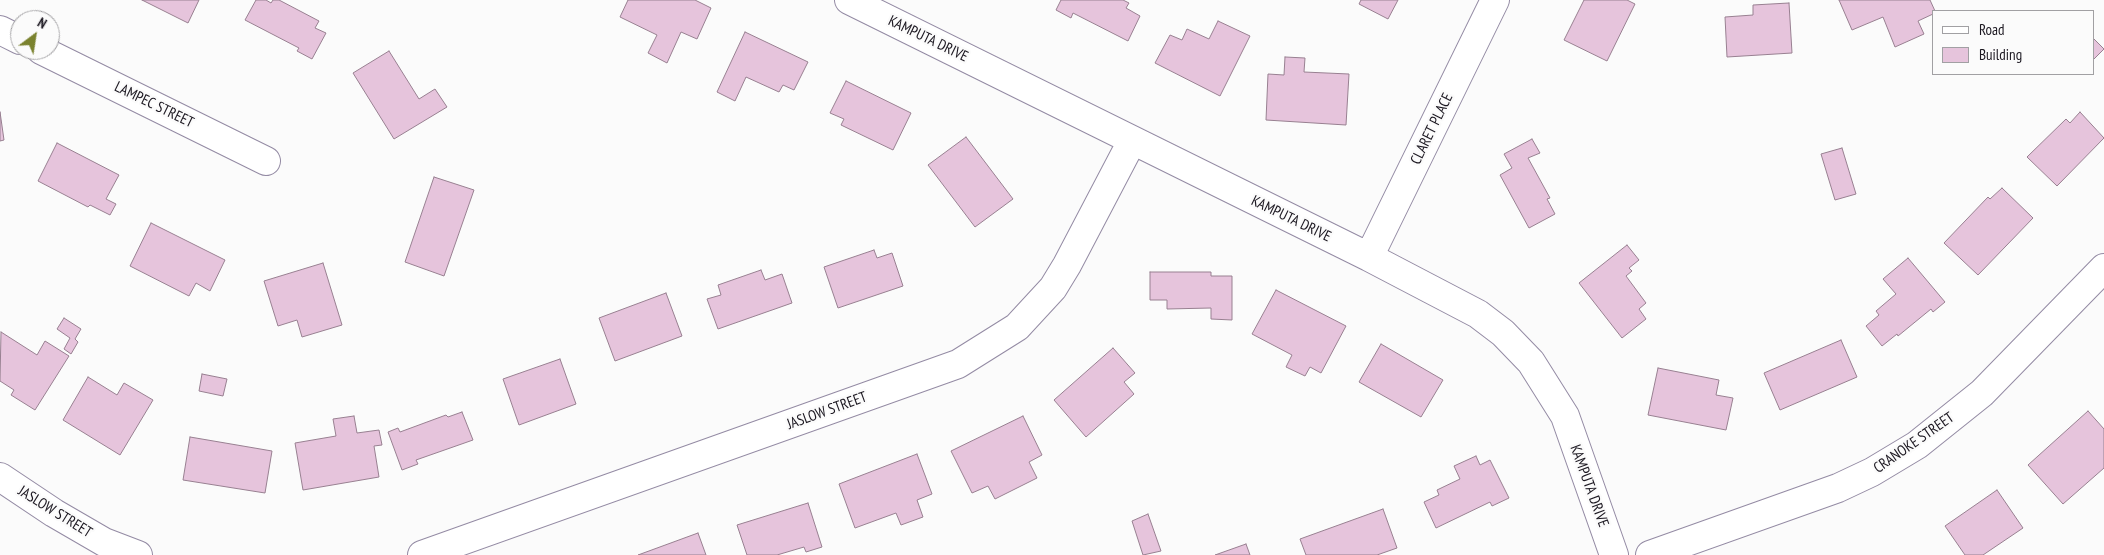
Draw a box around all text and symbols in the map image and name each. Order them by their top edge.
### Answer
north arrow [10,10,60,60]
legend [1932,10,2094,75]
street label: KAMPUTA DRIVE [885,12,971,66]
text: N [34,13,50,33]
text: Road [1979,20,2005,39]
text: Building [1979,45,2022,64]
street label: LAMPEC STREET [111,78,197,132]
street label: CLARET PLACE [1407,90,1457,168]
street label: KAMPUTA DRIVE [1248,192,1334,246]
street label: JASLOW STREET [785,388,869,434]
street label: CRANOKE STREET [1870,409,1958,477]
street label: KAMPUTA DRIVE [1566,442,1612,530]
street label: JASLOW STREET [15,482,95,542]

